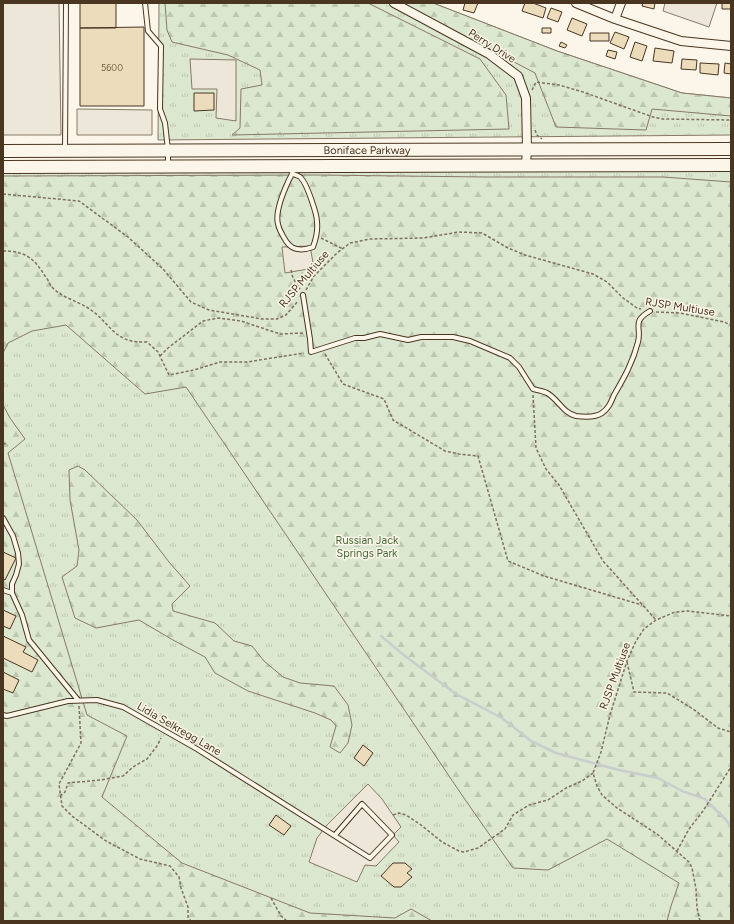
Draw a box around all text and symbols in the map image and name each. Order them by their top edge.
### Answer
street label: Perry Drive [466,26,518,66]
house number: 5600 [101,62,123,73]
street label: Boniface Parkway [324,143,411,157]
street label: RJSP Multiuse [276,248,332,310]
street label: RJSP Multiuse [644,295,716,319]
park label: Russian Jack Springs Park [336,534,399,560]
street label: RJSP Multiuse [597,641,633,711]
street label: Lidia Selkregg Lane [135,700,223,758]

